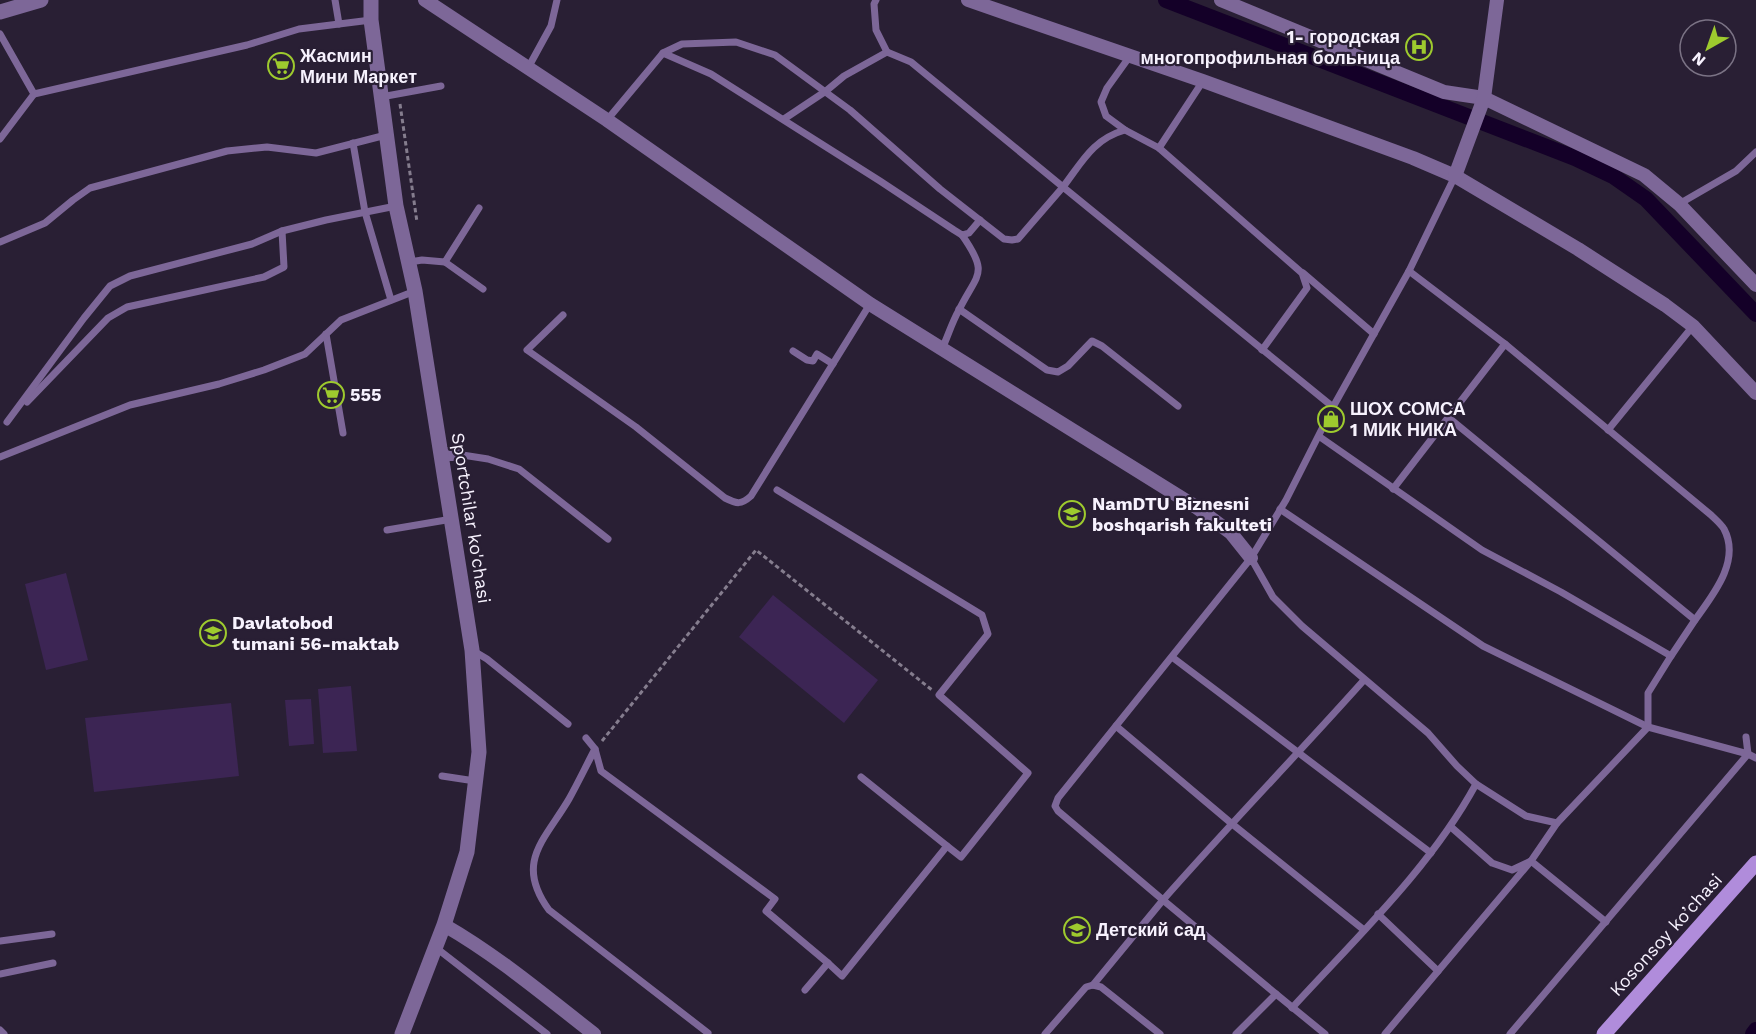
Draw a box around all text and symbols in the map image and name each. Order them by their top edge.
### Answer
north arrow [1678,18,1738,78]
place label: 1- городская многопрофильная больница [1140,26,1401,68]
hospital icon: 1- городская многопрофильная больница [1404,32,1434,62]
place label: Жасмин Мини Маркет [299,45,417,87]
text: N [1688,48,1709,70]
supermarket icon: Жасмин Мини Маркет [266,51,296,81]
supermarket icon: 555 [316,380,346,410]
place label: 555 [350,384,381,405]
place label: ШОХ СОМСА 1 МИК НИКА [1350,398,1466,440]
shop icon: ШОХ СОМСА 1 МИК НИКА [1316,404,1346,434]
street label: Sportchilar ko'chasi [448,431,495,605]
place label: NamDTU Biznesni boshqarish fakulteti [1092,493,1272,535]
school or university icon: NamDTU Biznesni boshqarish fakulteti [1057,499,1087,529]
place label: Davlatobod tumani 56-maktab [232,612,399,654]
school or university icon: Davlatobod tumani 56-maktab [198,618,228,648]
street label: Kosonsoy ko’chasi [1605,869,1726,1000]
school or university icon: Детский сад [1062,915,1092,945]
place label: Детский сад [1096,919,1206,940]

